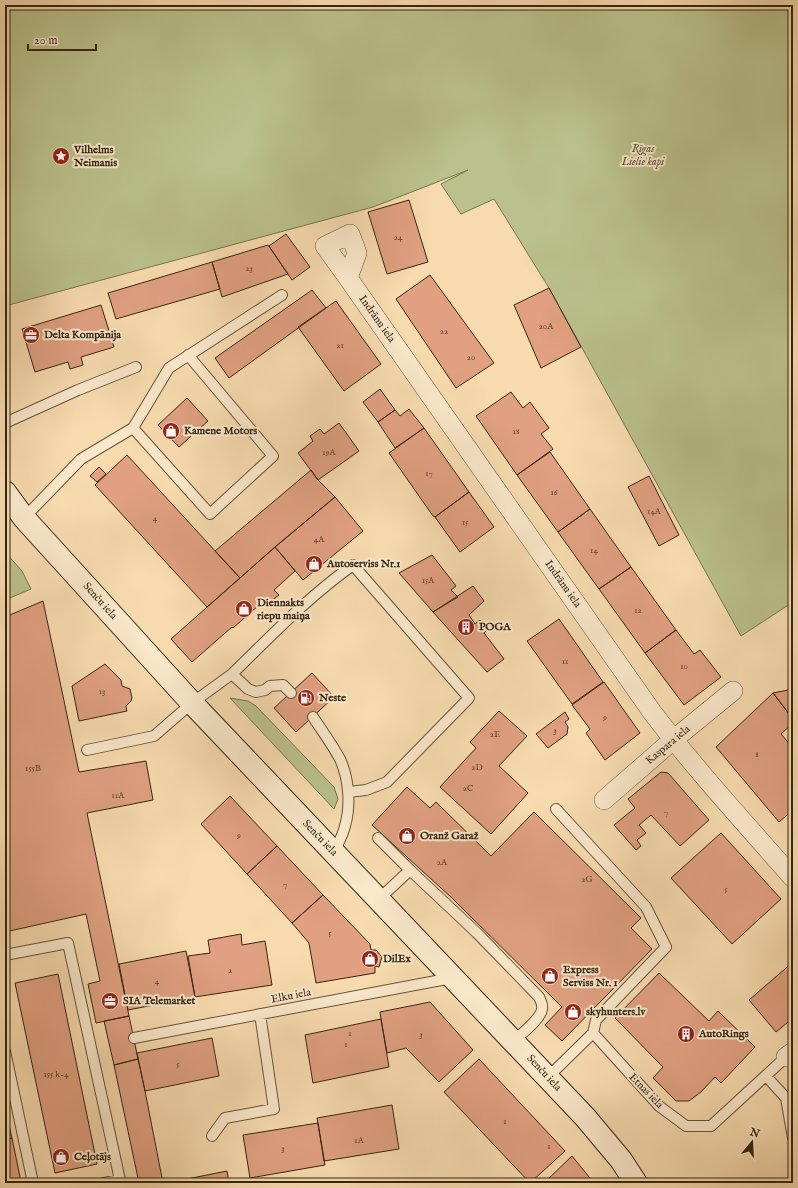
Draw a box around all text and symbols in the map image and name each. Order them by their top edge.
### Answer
scale bar [28,26,96,52]
text: 20 m [34,33,57,48]
park label: Rīgas Lielie kapi [621,142,665,169]
place label: Vilhelms Neimanis [73,143,117,170]
place icon: Vilhelms Neimanis [51,146,71,166]
house number: 24 [394,232,403,243]
house number: 23 [245,263,253,274]
street label: Indrānu iela [356,293,399,346]
house number: 20A [539,321,554,332]
office icon: Delta Kompānija [21,325,41,345]
house number: 22 [440,326,448,337]
place label: Delta Kompānija [44,328,121,342]
house number: 21 [336,340,344,351]
house number: 20 [467,352,475,363]
shop icon: Kamene Motors [161,421,181,441]
place label: Kamene Motors [184,424,257,438]
house number: 18 [513,426,520,437]
house number: 19A [322,447,337,458]
house number: 17 [425,468,433,479]
house number: 16 [550,487,558,498]
house number: 14A [647,506,662,517]
house number: 4 [153,513,158,524]
house number: 15 [462,517,469,528]
house number: 4A [314,534,325,545]
house number: 14 [590,545,598,556]
shop icon: Autoserviss Nr.1 [304,554,324,574]
place label: Autoserviss Nr.1 [326,557,400,571]
street label: Indrānu iela [542,558,585,611]
house number: 15A [422,575,435,586]
street label: Senču iela [80,580,120,623]
place label: Diennakts riepu maiņa [257,596,310,623]
shop icon: Diennakts riepu maiņa [234,599,254,619]
house number: 12 [634,605,642,616]
building icon: POGA [456,617,476,637]
place label: POGA [479,620,511,634]
house number: 11 [562,656,568,667]
house number: 10 [680,661,688,672]
house number: 13 [99,686,105,697]
fuel station icon: Neste [296,688,316,708]
place label: Neste [318,691,346,705]
house number: 9 [602,712,607,723]
street label: Kaspara iela [643,722,693,768]
house number: 3 [553,725,557,736]
house number: 2E [490,729,500,740]
house number: 8 [755,749,759,760]
house number: 2D [471,762,483,773]
house number: 155B [25,763,41,774]
house number: 2C [463,783,474,794]
house number: 11A [112,790,125,801]
house number: 7 [664,807,668,818]
street label: Senču iela [299,817,341,859]
shop icon: Oranž Garaž [397,826,417,846]
place label: Oranž Garaž [420,829,480,843]
house number: 9 [236,830,241,841]
house number: 2A [437,857,448,868]
house number: 2G [581,874,594,885]
house number: 7 [283,879,287,890]
house number: 5 [724,884,728,895]
house number: 5 [328,928,332,939]
shop icon: DilEx [360,949,380,969]
place label: DilEx [383,952,411,966]
place label: Express Serviss Nr. 1 [563,963,618,990]
house number: 2 [228,965,232,976]
shop icon: Express Serviss Nr. 1 [540,966,560,986]
house number: 4 [155,976,160,987]
street label: Elku iela [270,985,312,1007]
office icon: SIA Telemarket [100,991,120,1011]
place label: SIA Telemarket [123,994,195,1008]
shop icon: skyhunters.lv [563,1002,583,1022]
place label: skyhunters.lv [586,1005,646,1019]
building icon: AutoRings [676,1024,696,1044]
place label: AutoRings [698,1027,749,1041]
house number: 1 [348,1028,352,1039]
house number: 3 [419,1029,423,1040]
house number: 1 [344,1039,348,1050]
street label: Senču iela [524,1052,565,1094]
house number: 5 [176,1059,180,1070]
house number: 155 k-4 [43,1069,69,1080]
street label: Etnas iela [626,1070,666,1112]
house number: 1 [503,1116,507,1127]
north arrow [732,1122,772,1162]
text: N [747,1125,762,1142]
house number: 1A [354,1135,365,1146]
house number: 1 [547,1141,551,1152]
house number: 3 [281,1143,285,1154]
shop icon: Ceļotājs [51,1147,71,1167]
place label: Ceļotājs [74,1150,111,1164]

